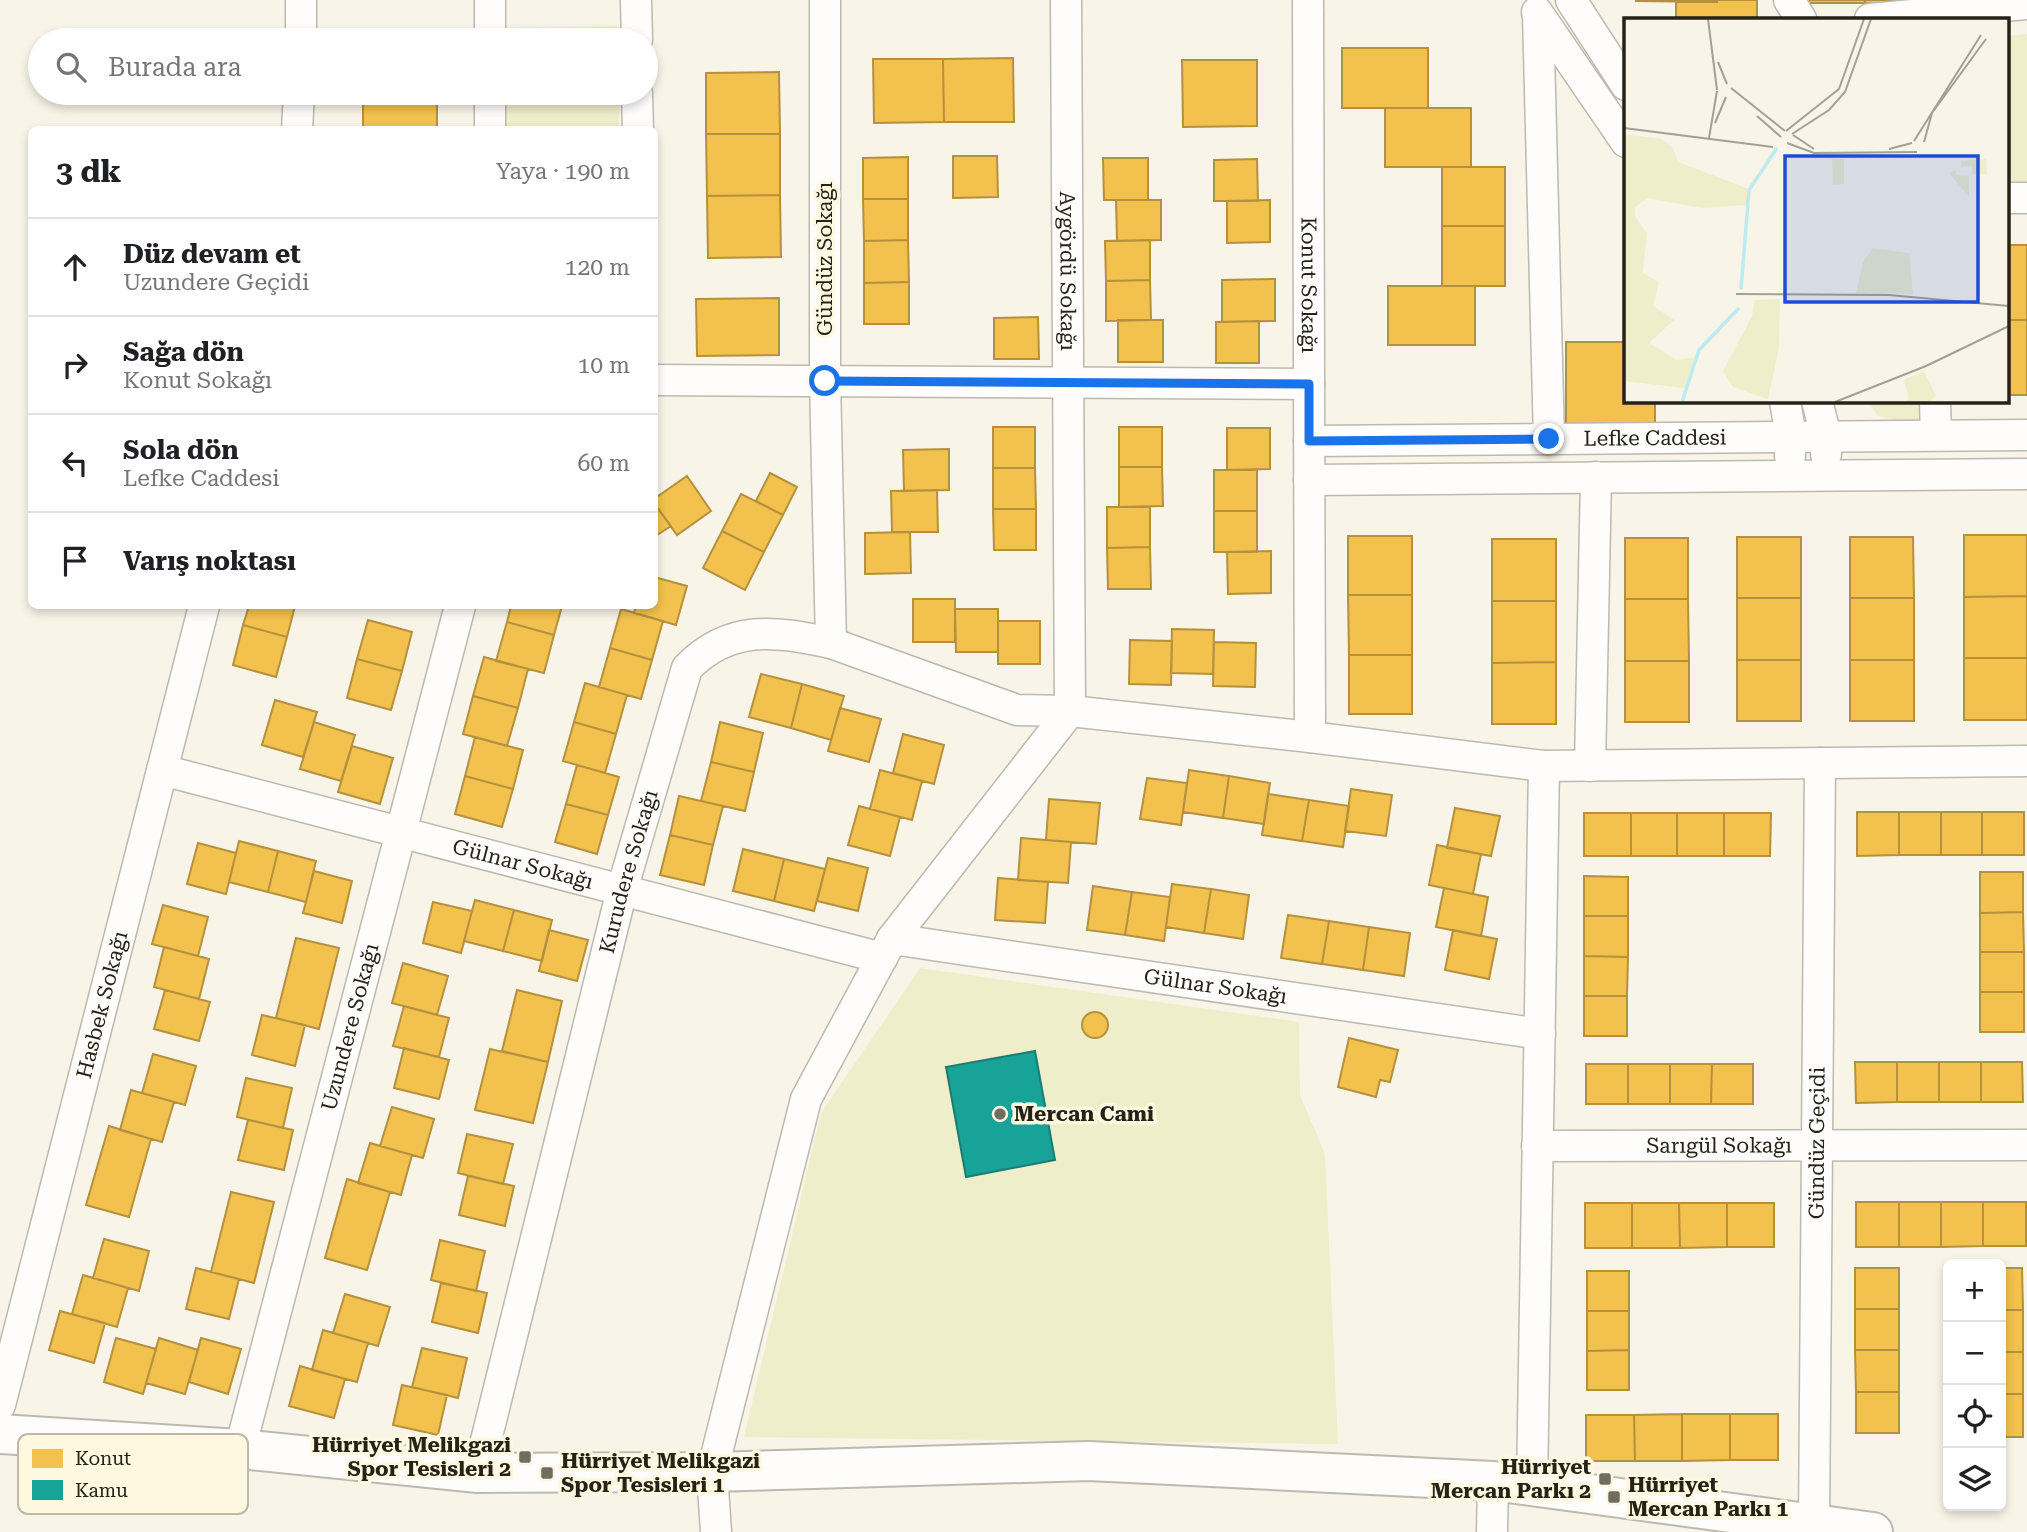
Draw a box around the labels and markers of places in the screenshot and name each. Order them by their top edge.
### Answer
place label: Mercan Cami [1014,1102,1154,1126]
marker: Mercan Cami [992,1106,1008,1122]
place label: Hürriyet Melikgazi Spor Tesisleri 2 [312,1433,511,1481]
marker: Hürriyet Melikgazi Spor Tesisleri 2 [517,1449,533,1465]
place label: Hürriyet Melikgazi Spor Tesisleri 1 [561,1449,760,1497]
place label: Hürriyet Mercan Parkı 2 [1431,1455,1591,1503]
marker: Hürriyet Melikgazi Spor Tesisleri 1 [539,1465,555,1481]
marker: Hürriyet Mercan Parkı 2 [1597,1471,1613,1487]
place label: Hürriyet Mercan Parkı 1 [1628,1473,1788,1521]
marker: Hürriyet Mercan Parkı 1 [1606,1489,1622,1505]

